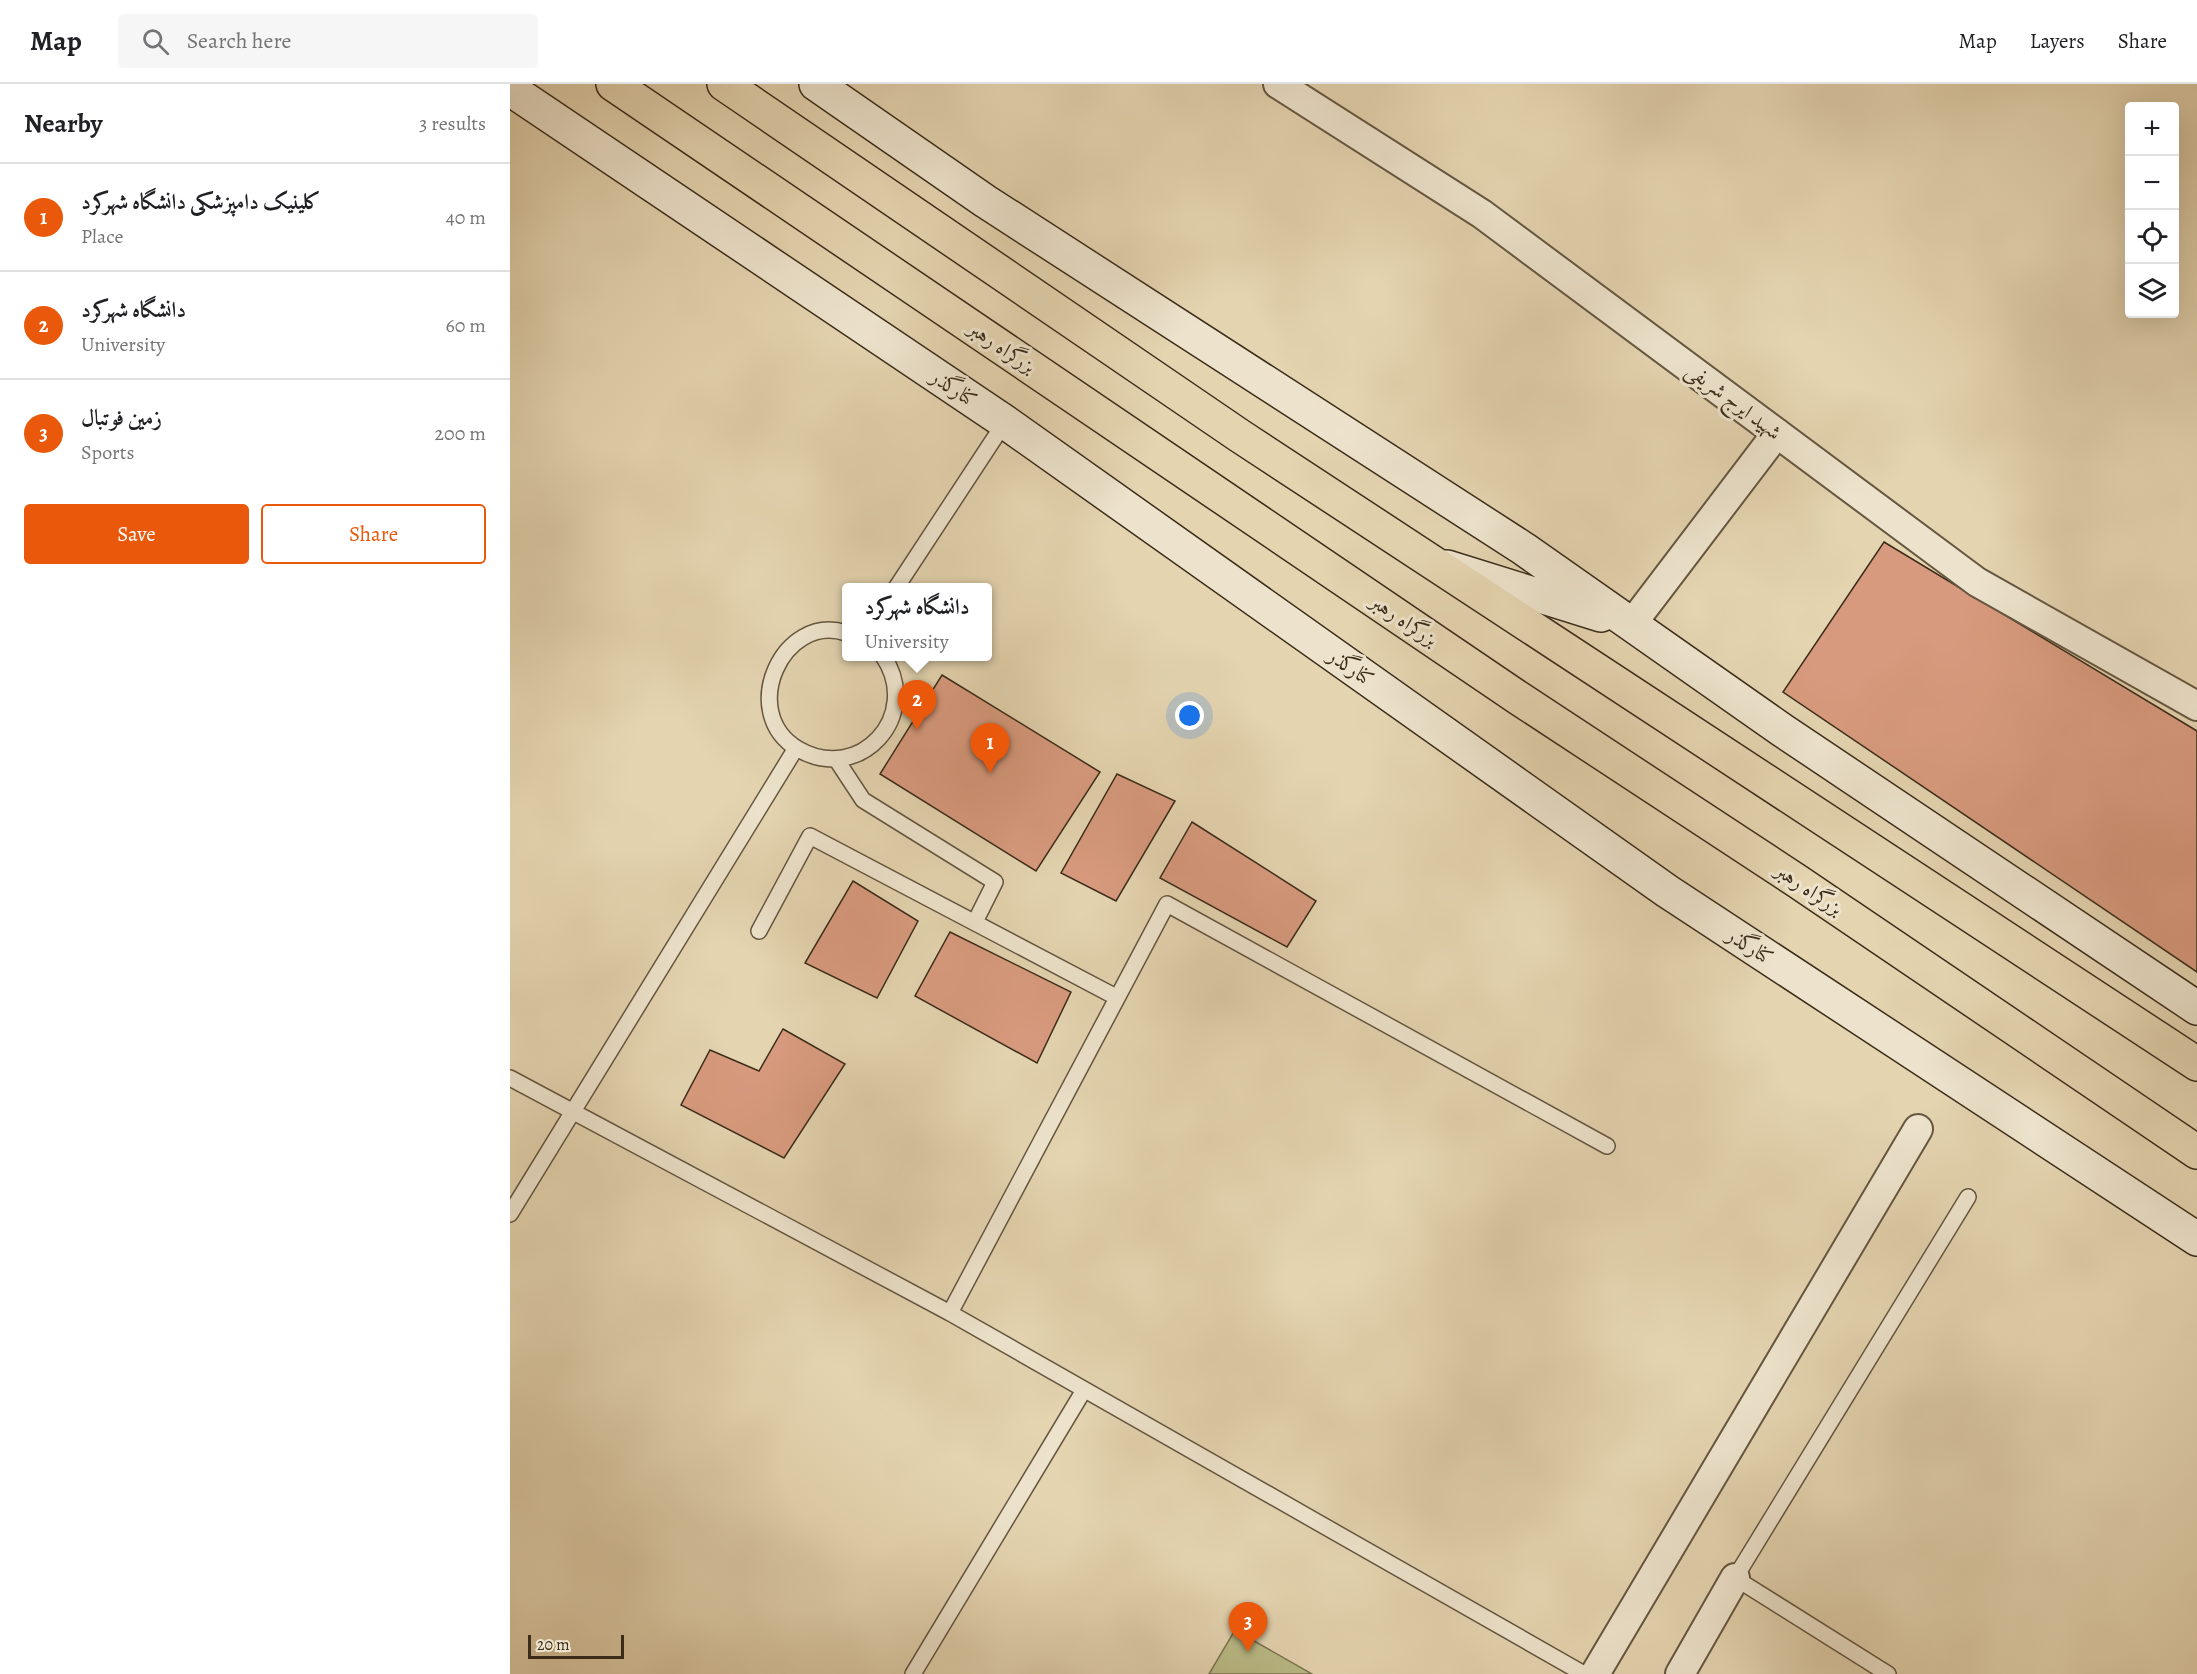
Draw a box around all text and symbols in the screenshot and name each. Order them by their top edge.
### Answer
search box [118,14,538,68]
text: Map [30,22,82,60]
icon: search [139,25,172,58]
text: Search here [187,26,291,56]
text: Map [1958,27,1997,55]
text: Layers [2030,27,2085,55]
text: Share [2118,27,2167,55]
map controls [2125,102,2179,318]
button: + [2125,102,2179,156]
text: Nearby [24,106,103,141]
text: 3 results [419,110,486,137]
button: − [2125,156,2179,210]
text: کلینیک دامپزشکی دانشگاه شهرکرد [81,187,321,217]
text: 1 [40,204,47,231]
text: 40 m [446,204,486,231]
button: locate [2125,210,2179,264]
text: Place [81,223,123,250]
button: layers [2125,264,2179,318]
text: دانشگاه شهرکرد [81,295,186,325]
text: 2 [39,312,48,339]
text: 60 m [446,312,486,339]
street label: بزرگراه رهبر [961,313,1041,380]
text: University [81,331,165,358]
street label: شهید ایرج شریفی [1677,356,1788,450]
street label: کنارگذر [924,360,983,414]
text: زمین فوتبال [81,403,162,433]
text: 3 [39,420,48,447]
text: 200 m [435,420,486,447]
text: Sports [81,439,134,466]
button: Save [24,504,249,564]
button: Share [261,504,486,564]
popup [842,583,992,661]
street label: بزرگراه رهبر [1363,586,1443,653]
text: دانشگاه شهرکرد [864,592,970,622]
text: University [864,628,949,655]
street label: کنارگذر [1321,639,1380,693]
pin: 2 [898,680,936,730]
your location [1175,701,1204,730]
pin: 1 [970,724,1010,773]
street label: بزرگراه رهبر [1768,855,1848,922]
street label: کنارگذر [1720,919,1779,971]
pin: 3 [1228,1602,1268,1652]
scale bar [528,1632,624,1660]
text: 20 m [537,1634,570,1656]

